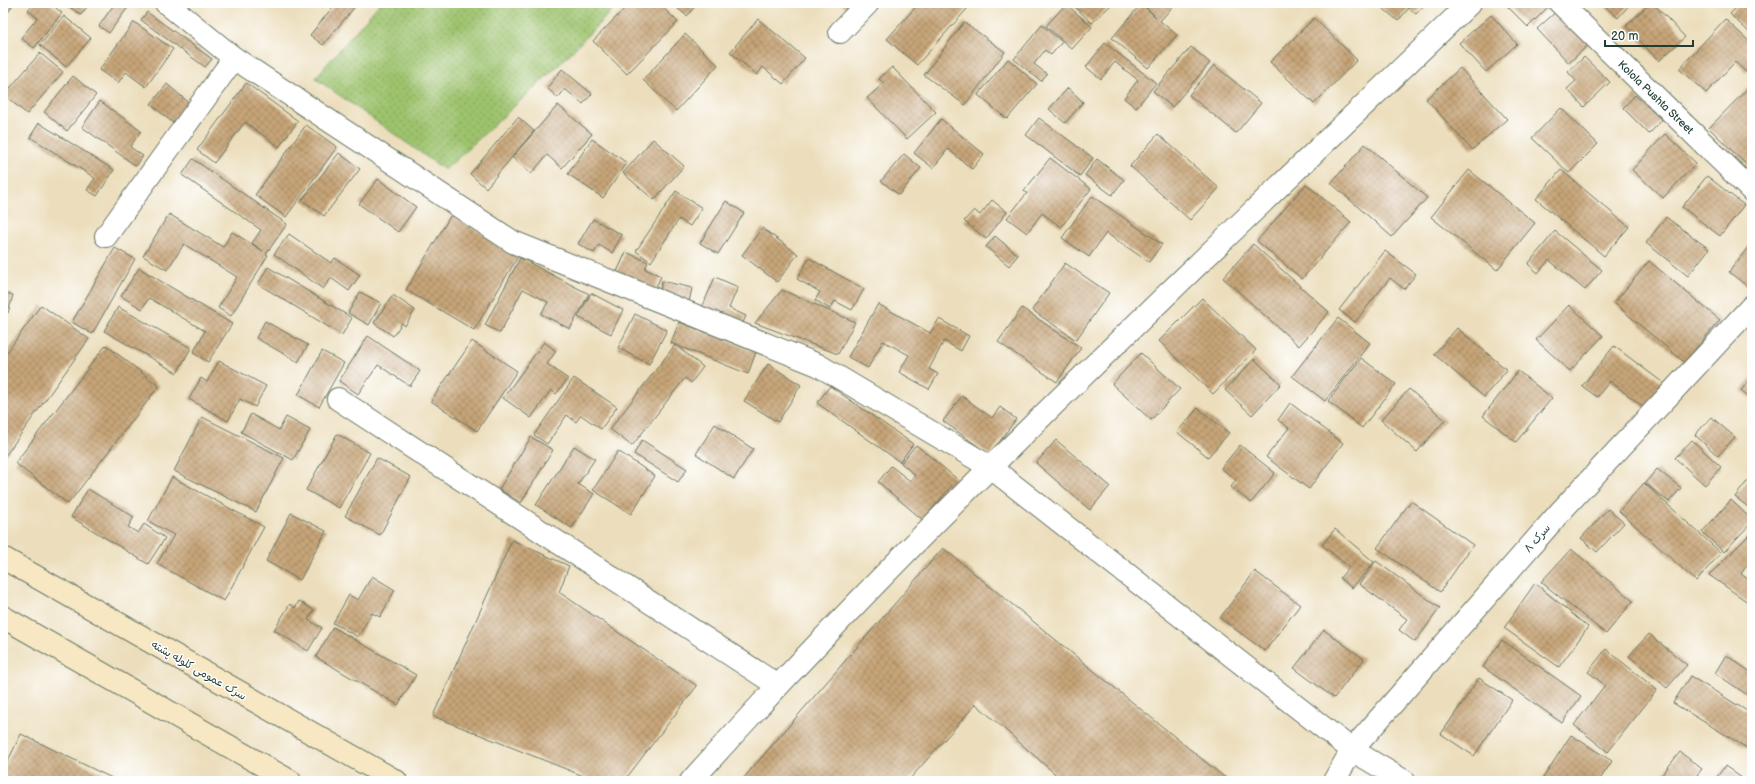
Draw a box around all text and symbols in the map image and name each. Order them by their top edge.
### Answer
scale bar [1605,22,1693,48]
text: 20 m [1611,29,1638,44]
street label: Kolola Pushta Street [1615,58,1697,137]
street label: سرک ۸ [1522,521,1553,555]
street label: سرک عمومی کلوله پشته [148,638,249,704]

